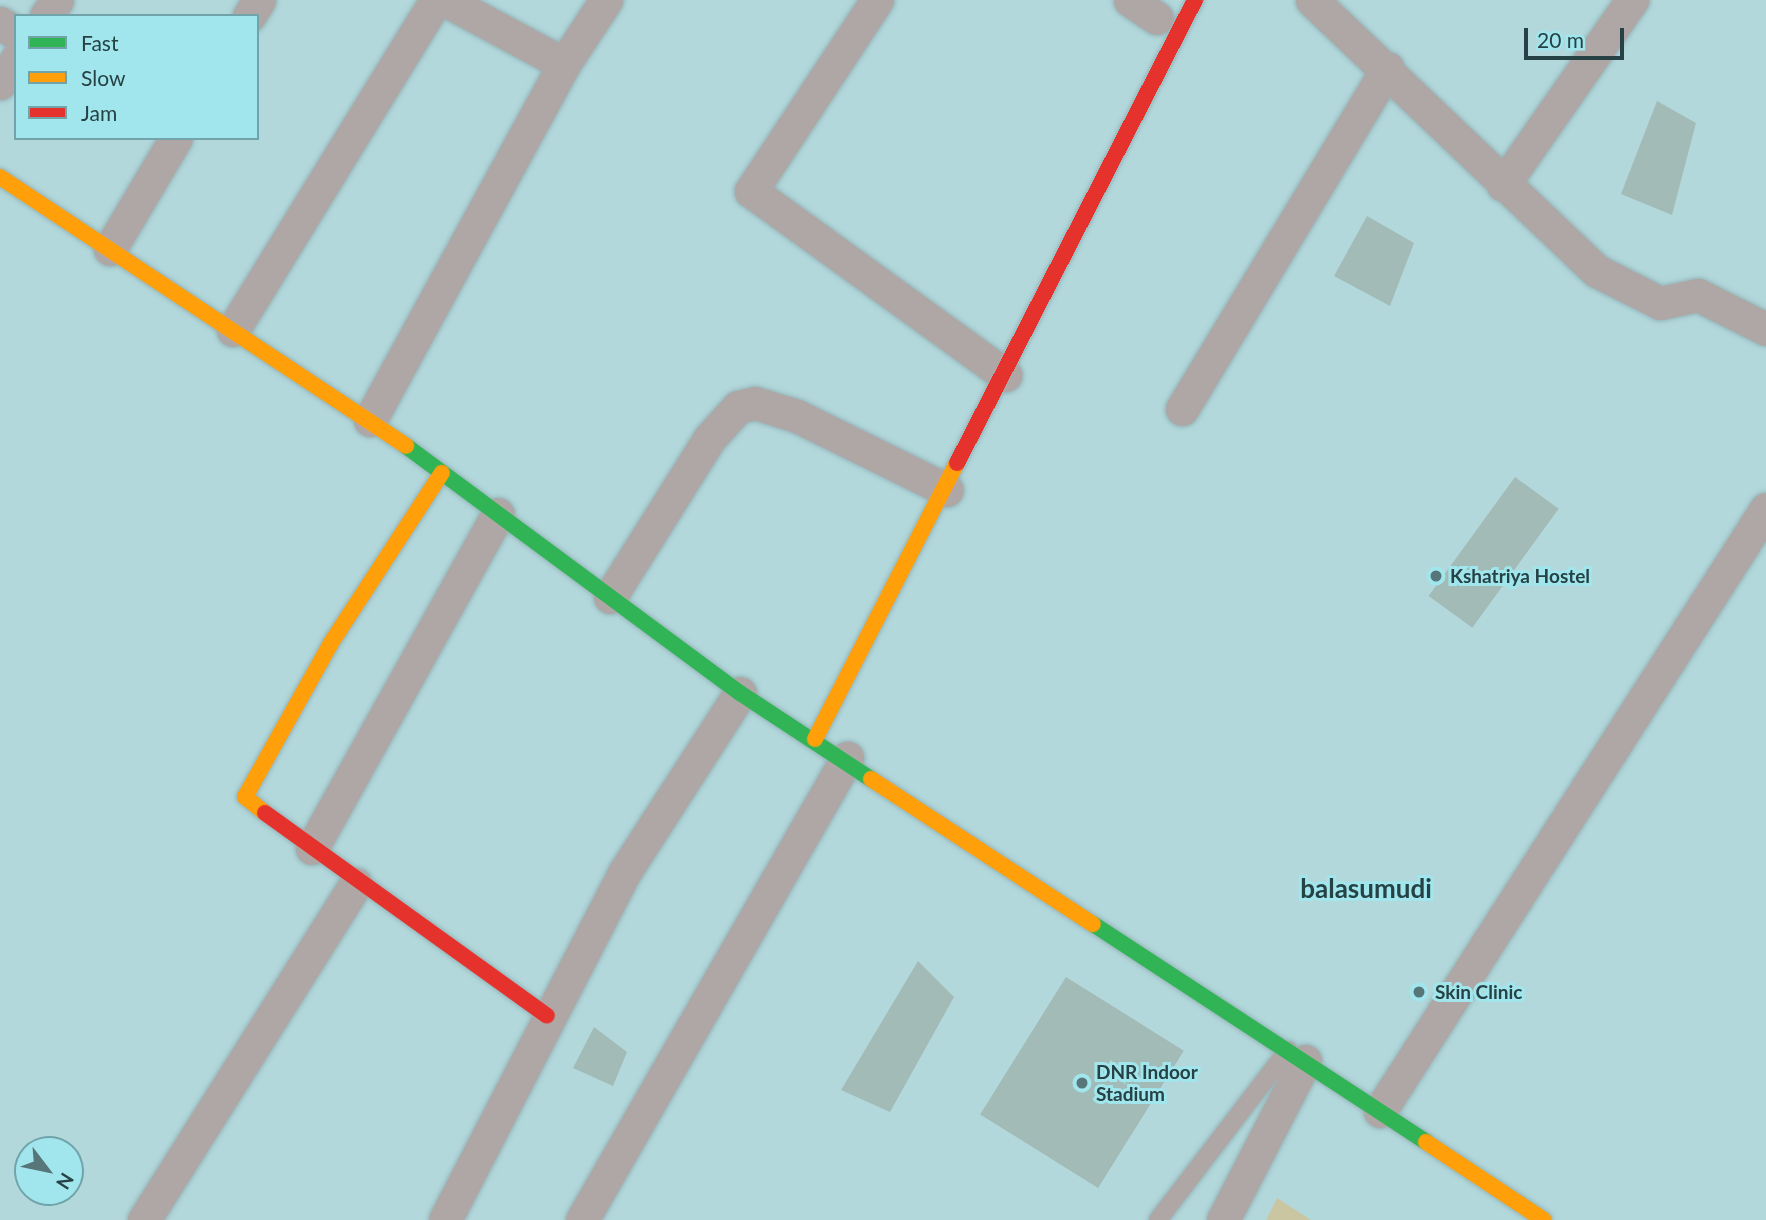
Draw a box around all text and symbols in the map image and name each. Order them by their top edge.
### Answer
legend [14,14,259,140]
scale bar [1528,14,1628,58]
text: 20 m [1537,27,1584,52]
text: Fast [81,30,118,55]
text: Slow [81,65,125,90]
text: Jam [81,100,117,125]
place label: Kshatriya Hostel [1450,565,1590,587]
marker: Kshatriya Hostel [1428,568,1444,584]
district label: balasumudi [1300,873,1432,905]
place label: Skin Clinic [1435,981,1522,1003]
marker: Skin Clinic [1409,982,1429,1002]
place label: DNR Indoor Stadium [1096,1061,1198,1105]
marker: DNR Indoor Stadium [1074,1075,1090,1091]
north arrow [14,1136,84,1206]
text: N [52,1169,79,1194]

